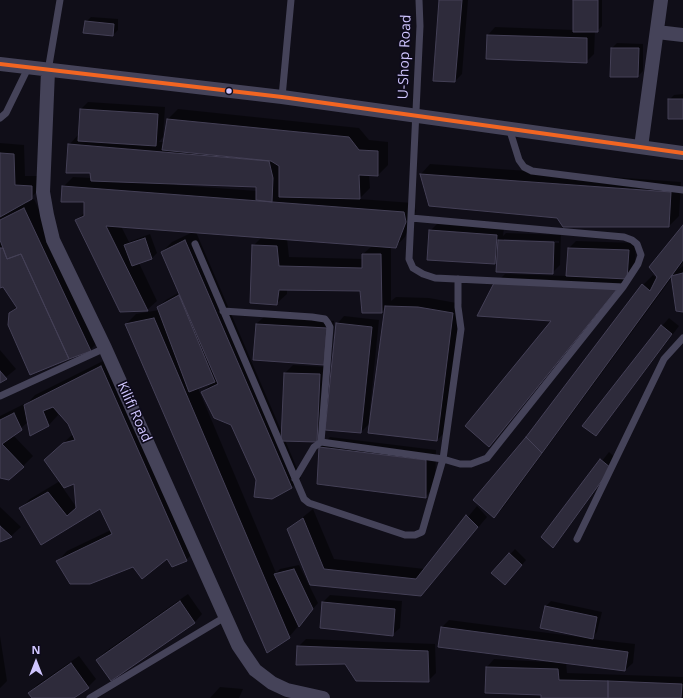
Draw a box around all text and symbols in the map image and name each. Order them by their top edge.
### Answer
street label: U-Shop Road [395,14,415,100]
unlabelled marker [224,86,234,96]
street label: Kilifi Road [113,379,155,445]
north arrow [16,642,56,682]
text: N [32,642,40,657]

